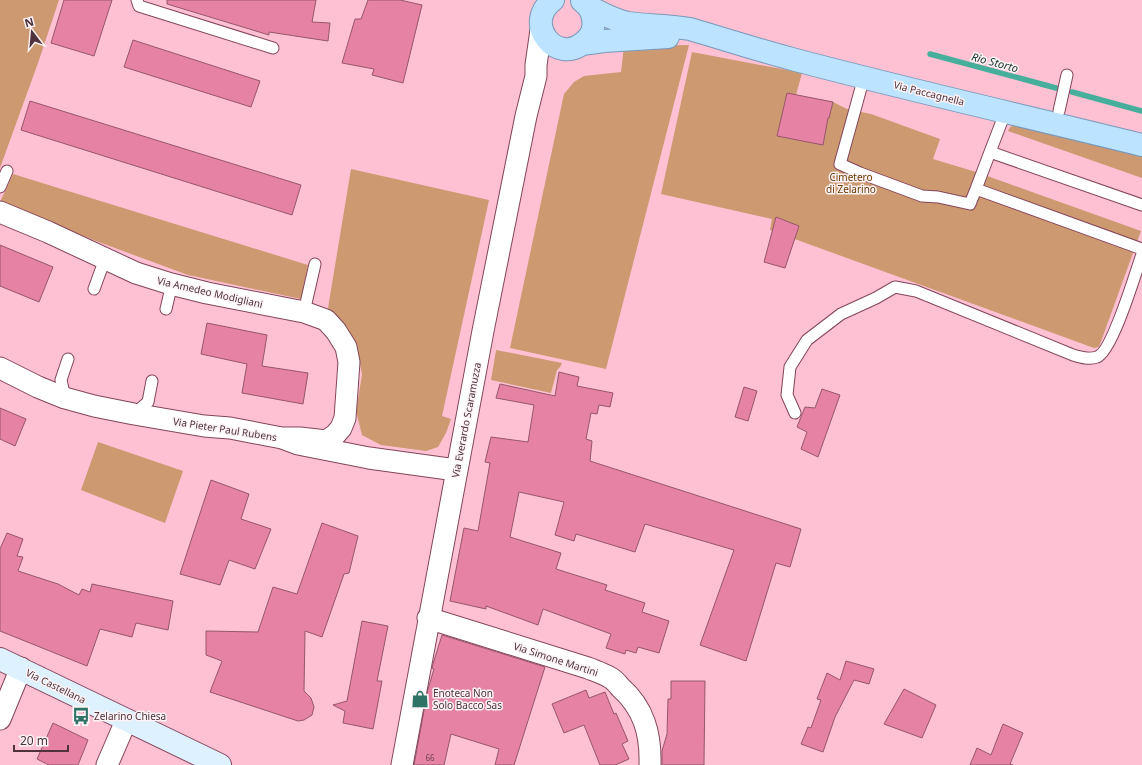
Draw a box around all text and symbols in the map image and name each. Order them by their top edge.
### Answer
north arrow [12,12,52,52]
text: N [23,13,35,30]
water label: Rio Storto [970,49,1020,75]
street label: Via Paccagnella [892,77,966,109]
park label: Cimetero di Zelarino [826,170,876,196]
street label: Via Amedeo Modigliani [156,273,264,311]
street label: Via Everardo Scaramuzza [448,361,484,479]
street label: Via Pieter Paul Rubens [172,414,278,444]
street label: Via Simone Martini [512,639,600,679]
street label: Via Castellana [24,665,88,707]
place label: Enoteca Non Solo Bacco Sas [433,686,502,712]
shop icon: Enoteca Non Solo Bacco Sas [410,689,430,709]
bus stop icon: Zelarino Chiesa [71,706,91,726]
place label: Zelarino Chiesa [94,709,166,723]
scale bar [14,727,68,753]
text: 20 m [20,732,48,749]
house number: 66 [425,752,435,763]

